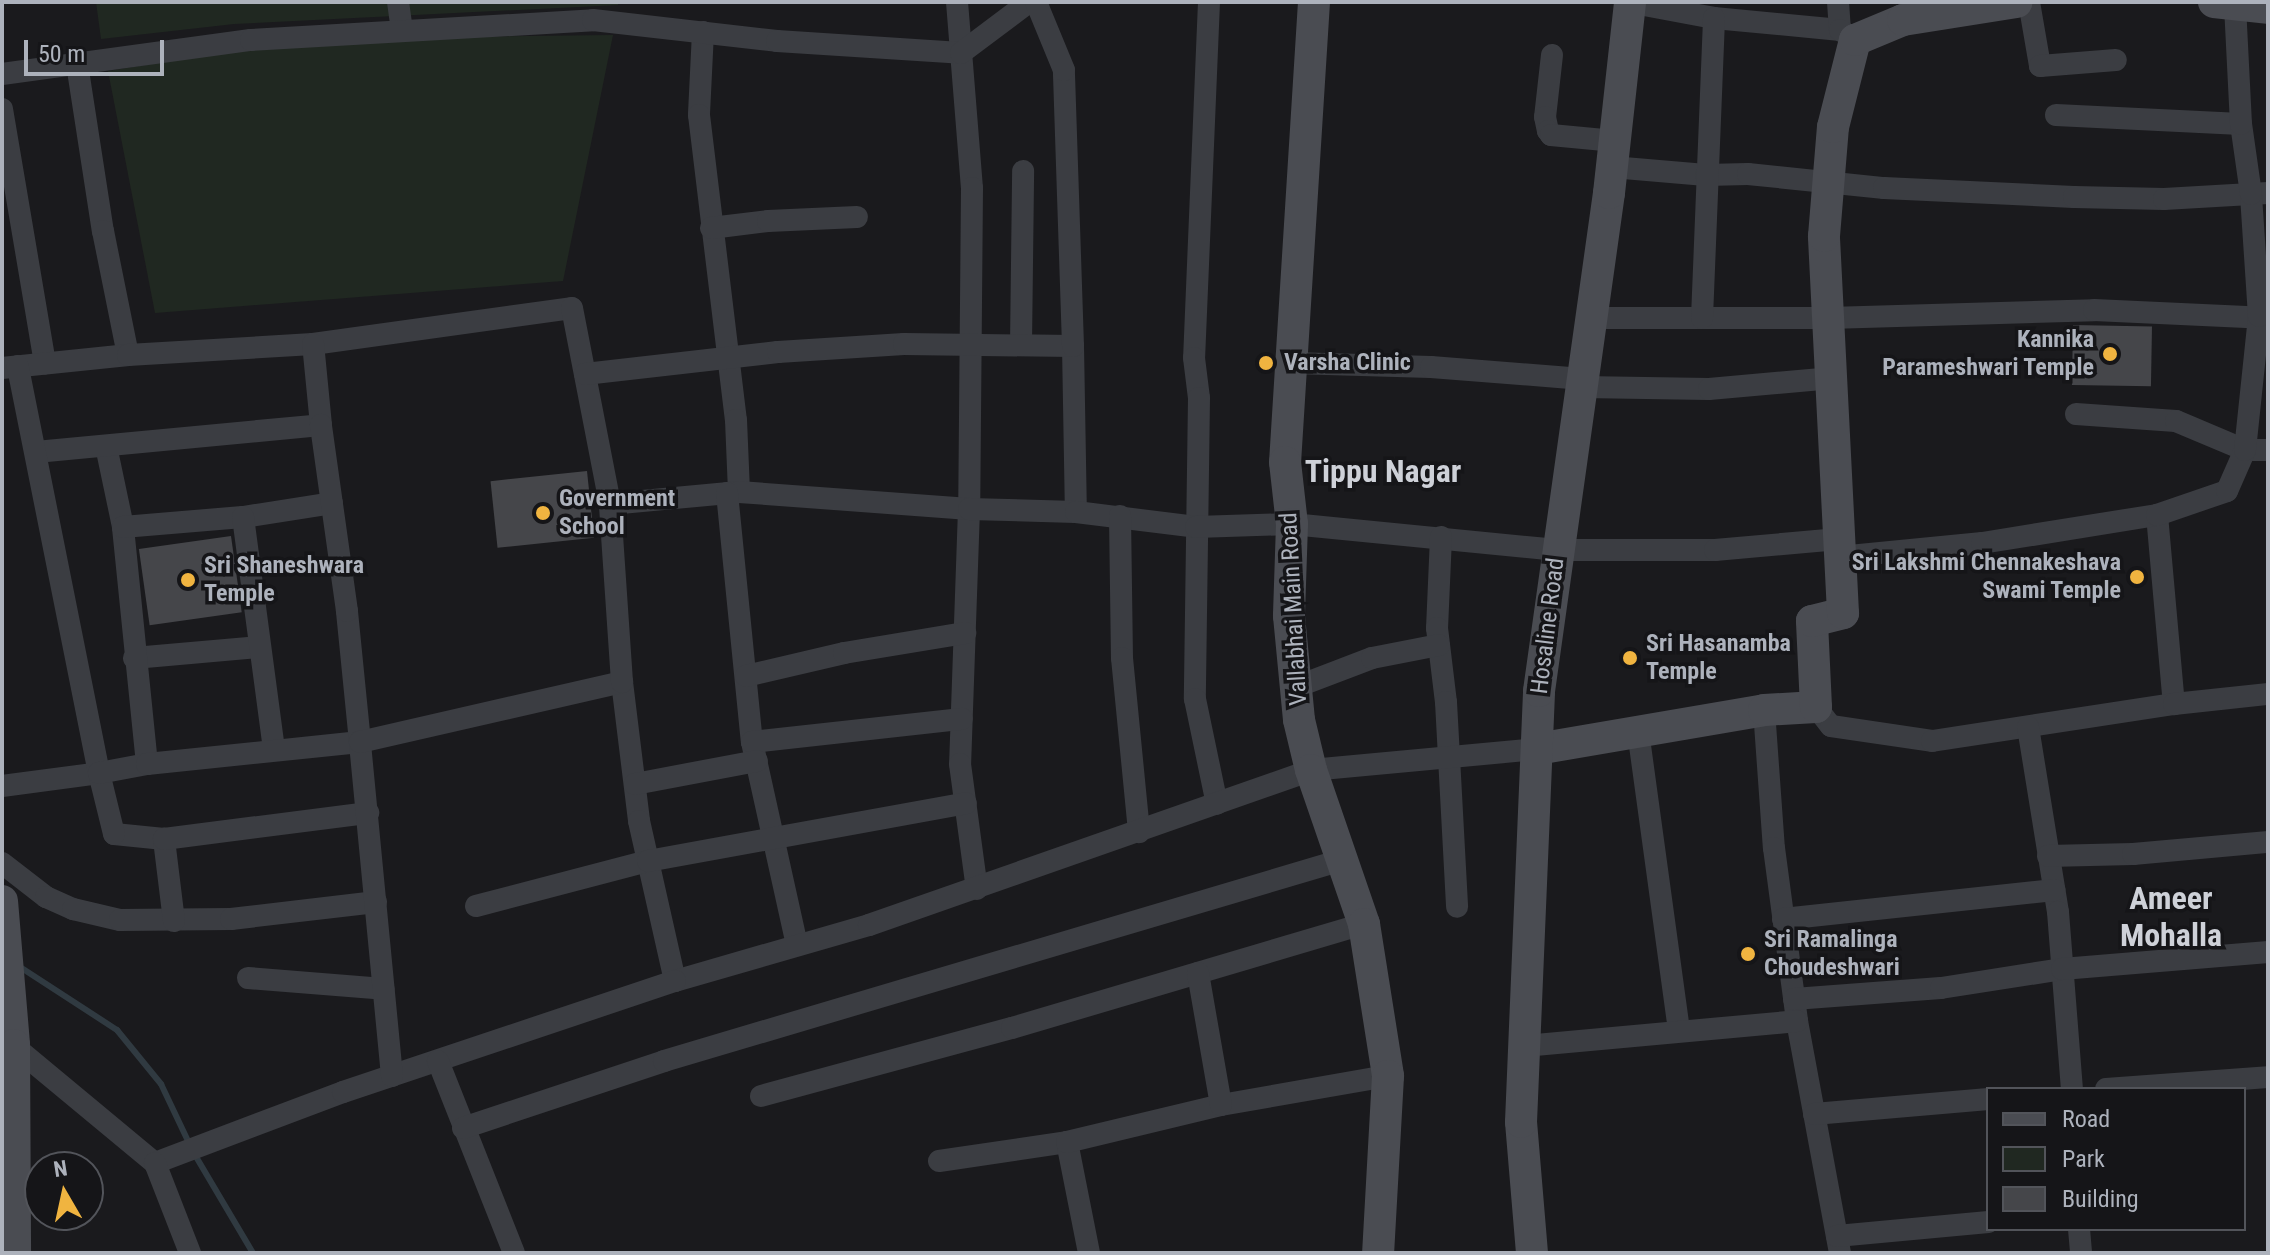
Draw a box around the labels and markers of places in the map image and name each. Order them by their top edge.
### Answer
place label: Kannika Parameshwari Temple [1882,326,2094,382]
marker: Kannika Parameshwari Temple [2101,345,2119,363]
place label: Varsha Clinic [1284,349,1411,377]
marker: Varsha Clinic [1255,352,1277,374]
place label: Government School [559,485,675,541]
marker: Government School [534,504,552,522]
place label: Sri Lakshmi Chennakeshava Swami Temple [1852,549,2121,605]
place label: Sri Shaneshwara Temple [204,552,364,608]
marker: Sri Lakshmi Chennakeshava Swami Temple [2128,568,2146,586]
marker: Sri Shaneshwara Temple [179,571,197,589]
place label: Sri Hasanamba Temple [1646,630,1791,686]
marker: Sri Hasanamba Temple [1621,649,1639,667]
place label: Sri Ramalinga Choudeshwari [1764,926,1900,982]
marker: Sri Ramalinga Choudeshwari [1739,945,1757,963]

